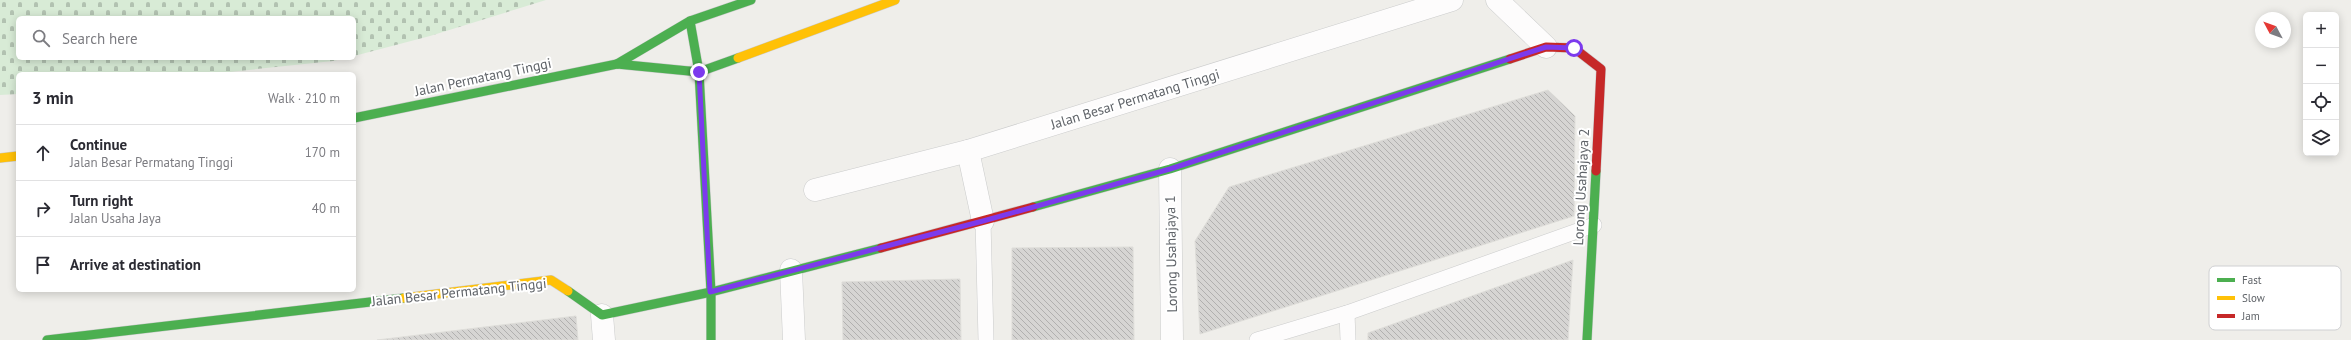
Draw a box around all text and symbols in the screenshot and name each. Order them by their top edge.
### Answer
north arrow [2255,12,2291,48]
map controls [2303,12,2339,156]
button: + [2303,12,2339,48]
search box [16,16,356,60]
icon: search [30,27,52,49]
text: Search here [62,29,138,48]
route start [1565,39,1583,57]
button: − [2303,48,2339,84]
street label: Jalan Permatang Tinggi [412,54,553,100]
route end [690,63,708,81]
street label: Jalan Besar Permatang Tinggi [1047,65,1222,134]
button: locate [2303,84,2339,120]
text: 3 min [32,87,73,109]
text: Walk · 210 m [268,90,340,107]
button: layers [2303,120,2339,156]
street label: Lorong Usahajaya 2 [1569,128,1593,246]
text: Continue [70,135,127,154]
icon: ahead [32,142,54,164]
text: 170 m [305,144,340,161]
text: Jalan Besar Permatang Tinggi [70,154,233,171]
text: Turn right [70,191,133,210]
street label: Lorong Usahajaya 1 [1161,195,1181,313]
icon: right [32,198,54,220]
text: 40 m [312,200,340,217]
text: Jalan Usaha Jaya [70,210,161,227]
icon: arrive [32,254,54,276]
text: Arrive at destination [70,255,201,274]
legend [2209,266,2341,330]
text: Fast [2242,273,2262,287]
street label: Jalan Besar Permatang Tinggi [370,274,547,310]
text: Slow [2242,291,2265,305]
text: Jam [2241,309,2260,323]

